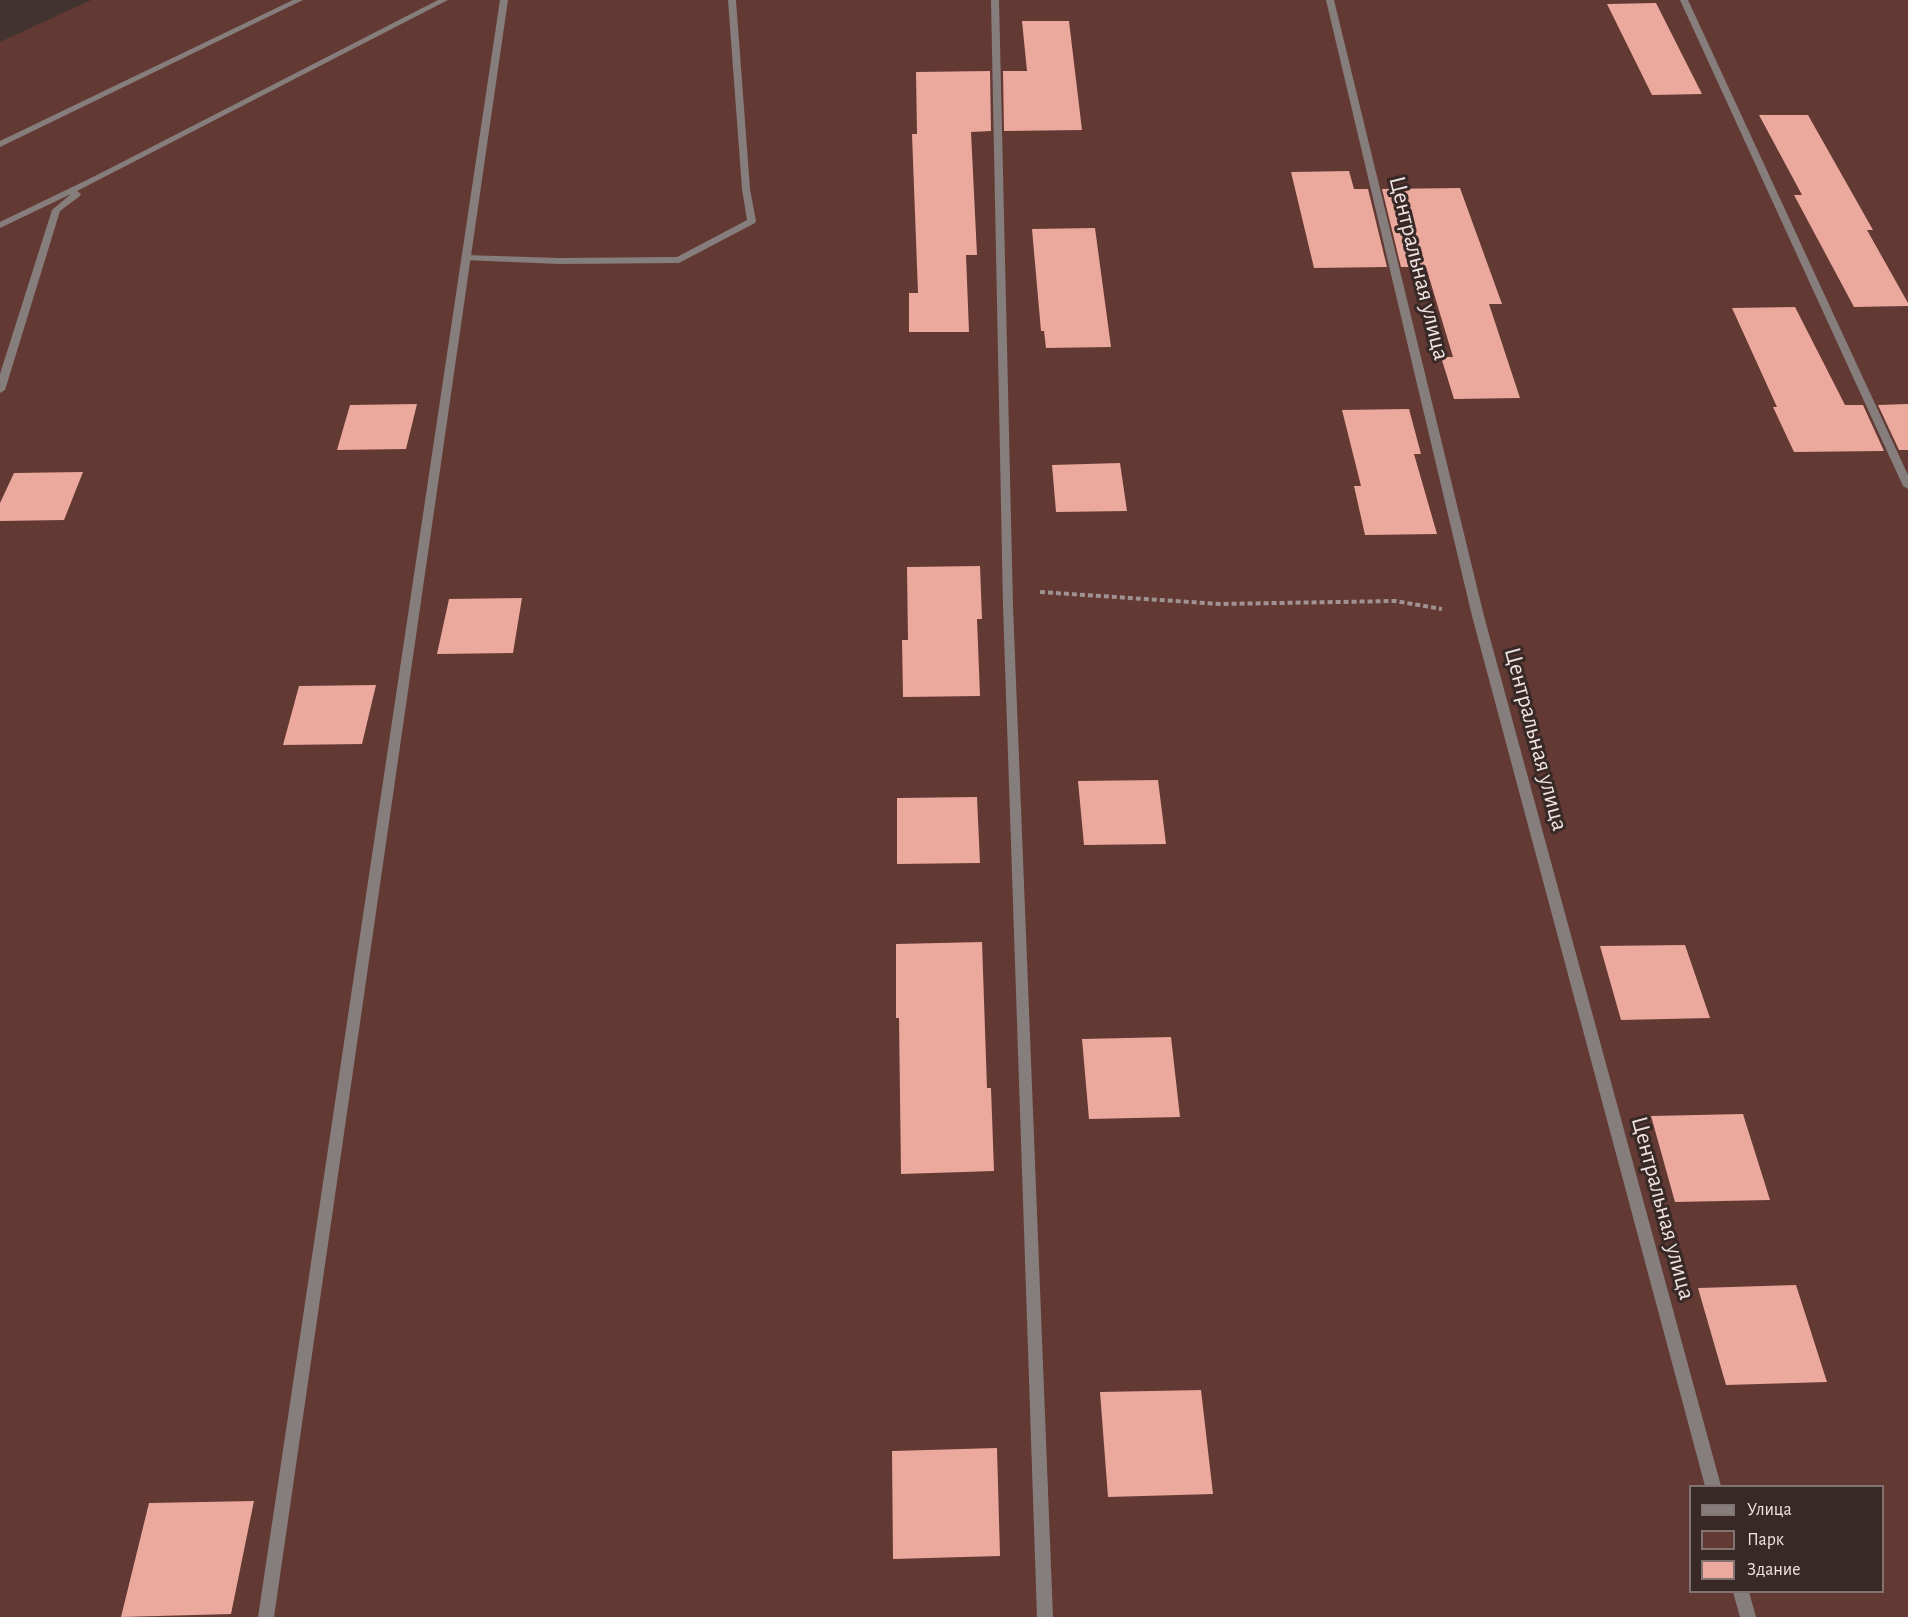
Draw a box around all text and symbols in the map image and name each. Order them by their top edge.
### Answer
street label: Центральная улица [1382,173,1456,363]
street label: Центральная улица [1498,644,1574,834]
street label: Центральная улица [1625,1113,1701,1303]
legend [1689,1485,1884,1593]
text: Улица [1747,1501,1792,1519]
text: Парк [1747,1531,1784,1549]
text: Здание [1747,1561,1801,1579]

